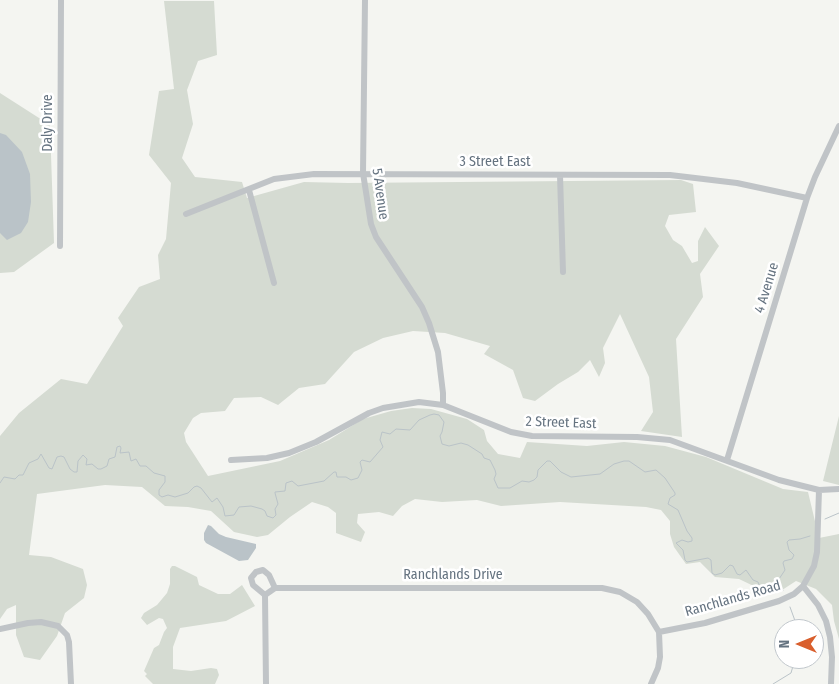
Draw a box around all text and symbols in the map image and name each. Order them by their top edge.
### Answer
street label: Daly Drive [40,94,56,152]
street label: 3 Street East [459,154,531,170]
street label: 5 Avenue [368,167,392,221]
street label: 4 Avenue [751,261,783,315]
street label: 2 Street East [525,413,597,433]
street label: Ranchlands Drive [403,567,503,583]
street label: Ranchlands Road [683,577,783,621]
north arrow [774,619,824,669]
text: N [776,640,793,648]

